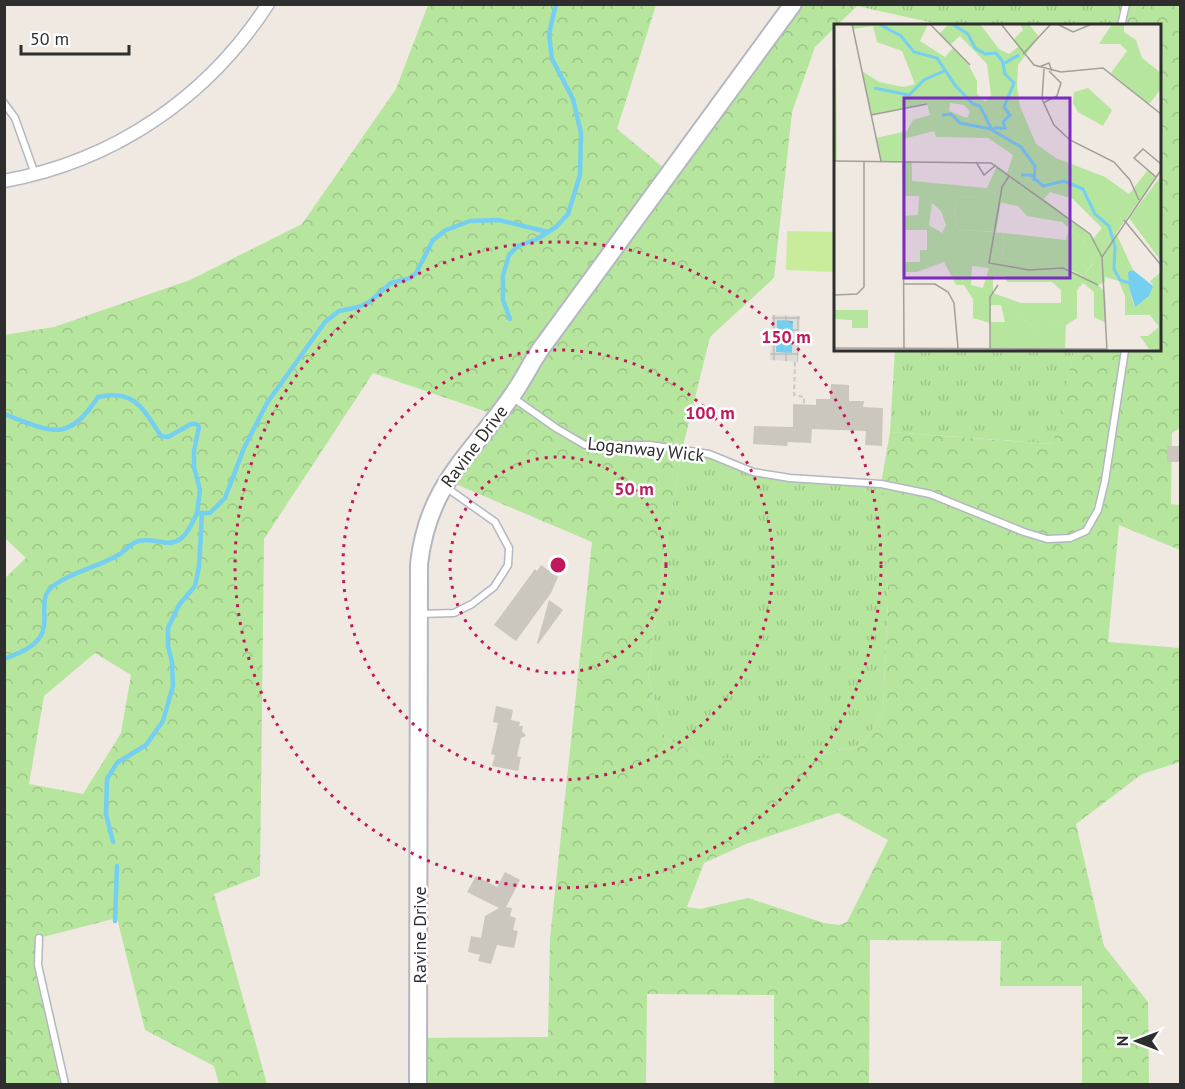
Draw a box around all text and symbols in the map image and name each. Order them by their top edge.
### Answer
scale bar [21,18,129,56]
inset map [834,24,1161,351]
text: 50 m [30,27,69,50]
text: 150 m [761,325,811,348]
street label: Ravine Drive [436,400,512,492]
text: 100 m [685,401,735,424]
street label: Loganway Wick [587,431,706,467]
text: 50 m [614,477,654,500]
centre of rings [548,555,568,575]
street label: Ravine Drive [408,886,431,984]
north arrow [1107,1011,1167,1071]
text: N [1112,1036,1132,1046]

